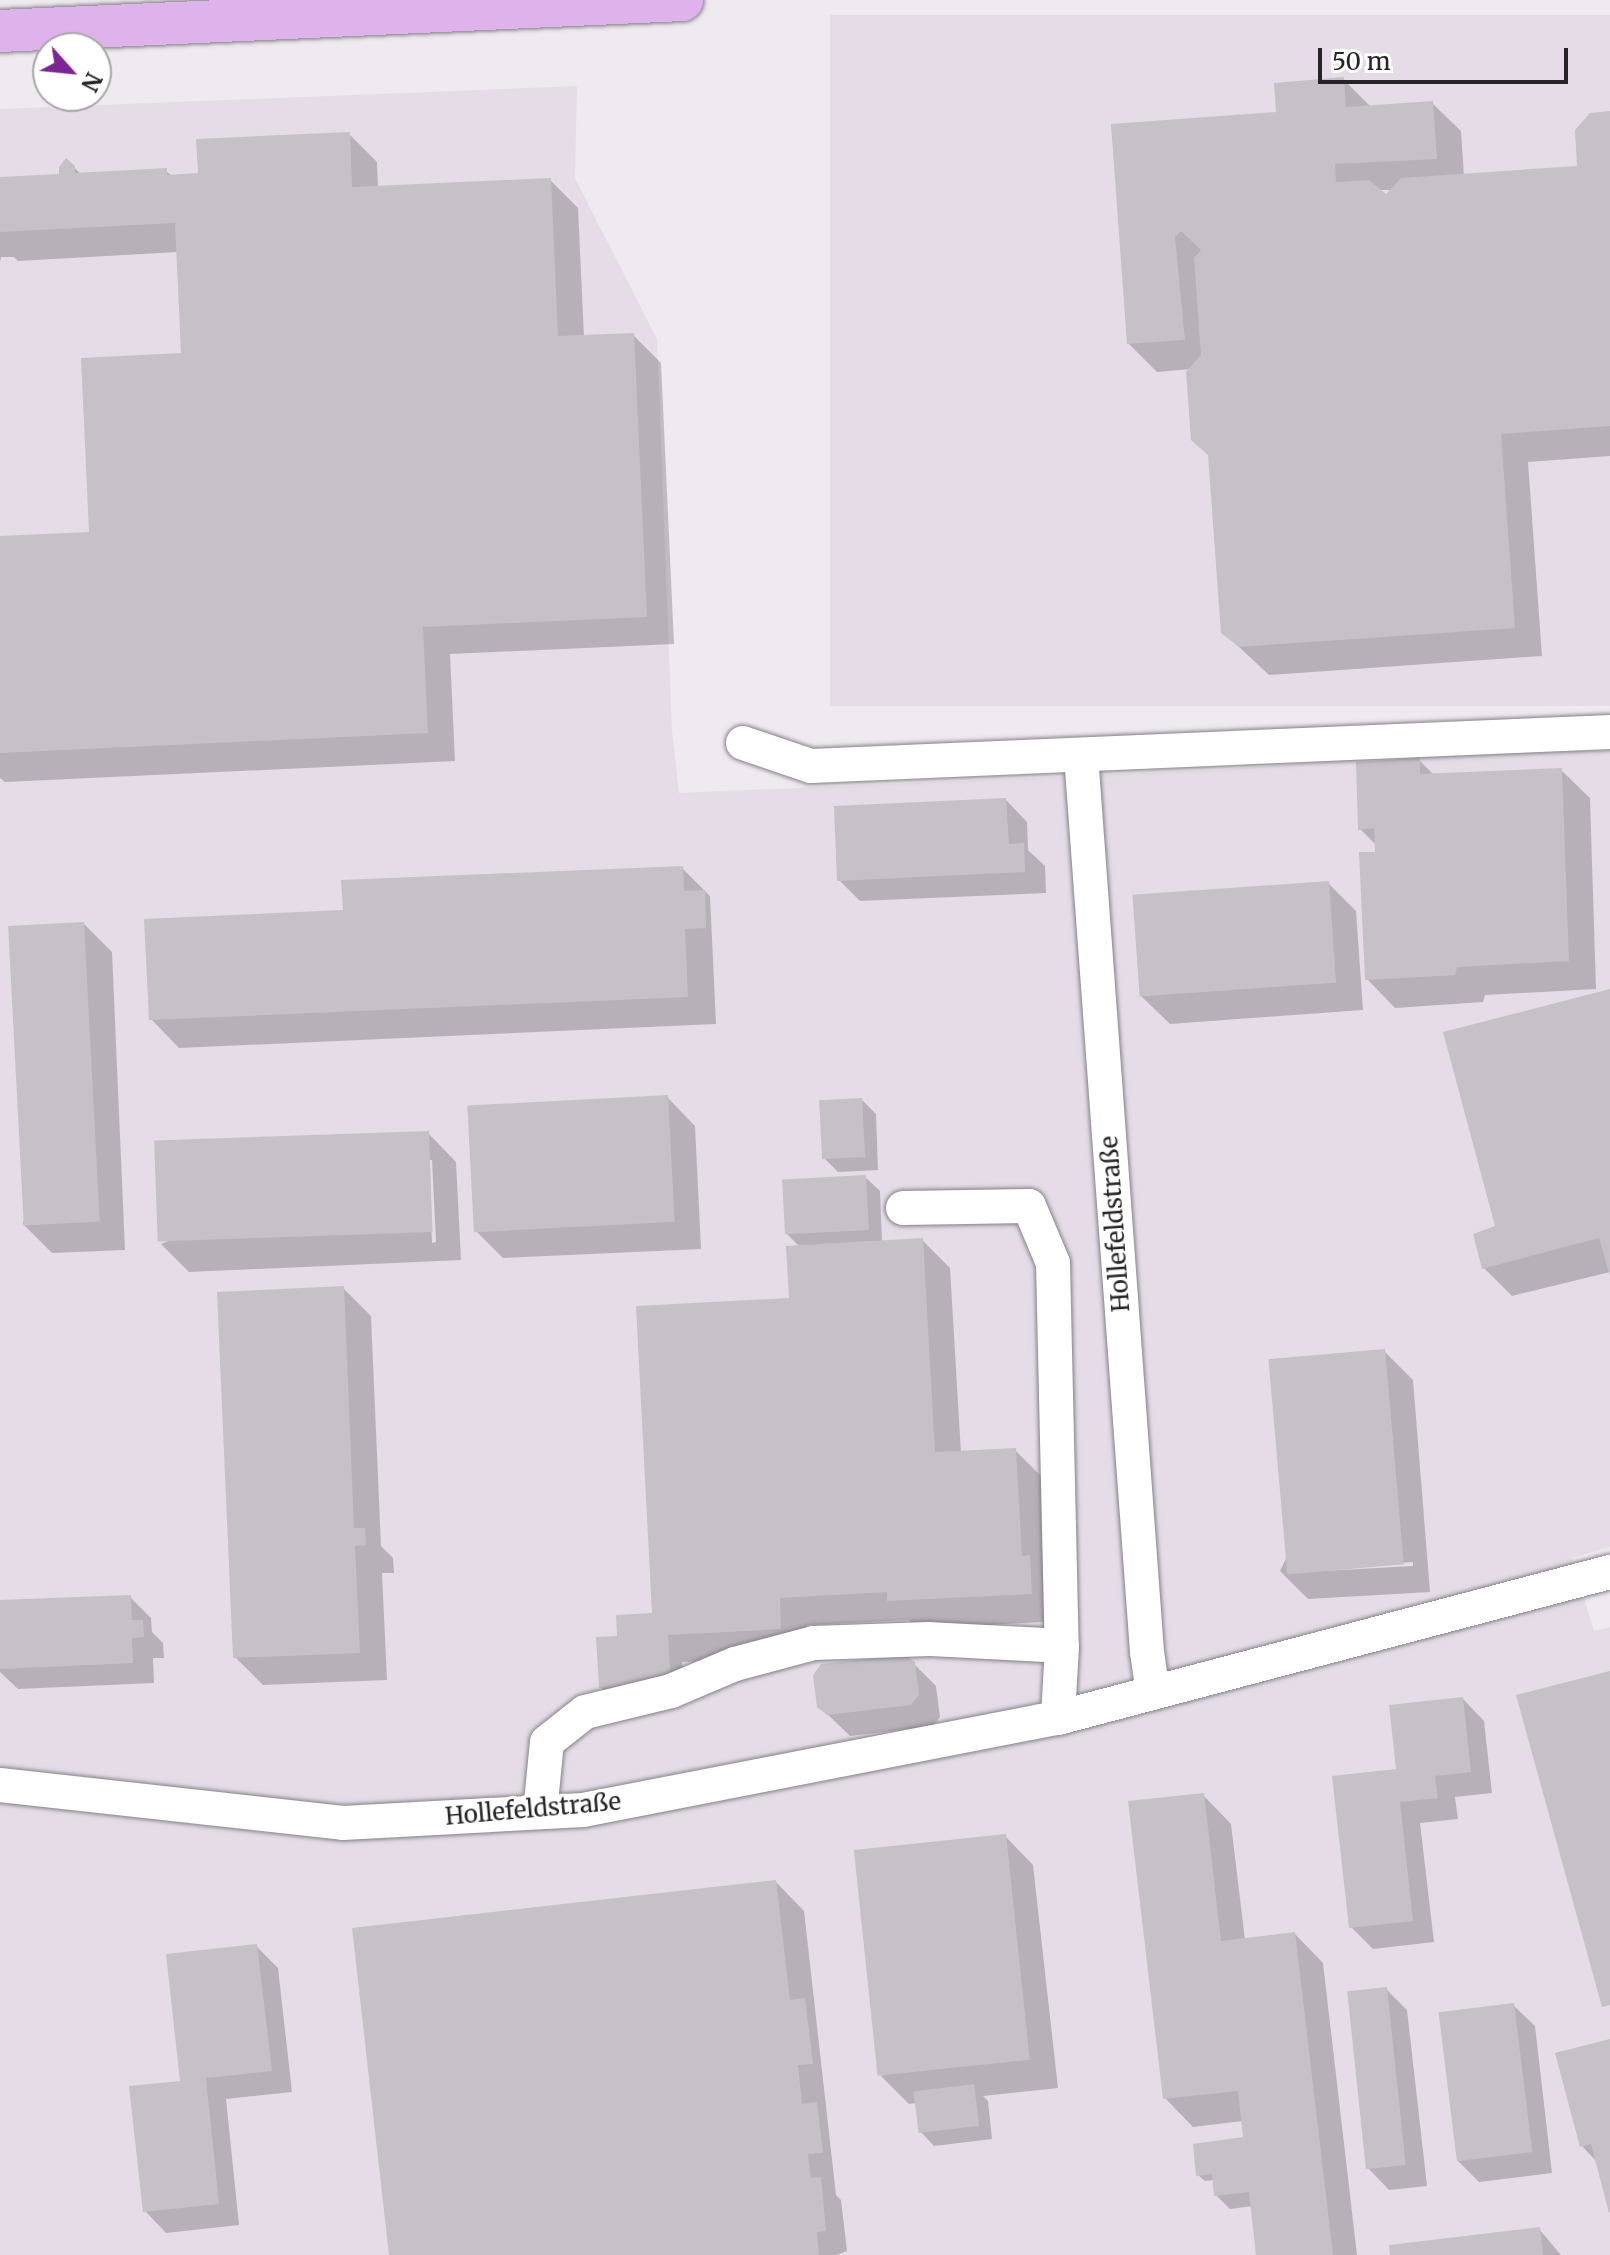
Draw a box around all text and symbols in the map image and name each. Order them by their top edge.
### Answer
north arrow [32,32,112,112]
scale bar [1322,32,1572,82]
text: 50 m [1332,46,1391,77]
text: N [75,68,108,96]
street label: Hollefeldstraße [1094,1135,1136,1313]
street label: Hollefeldstraße [444,1787,622,1831]

